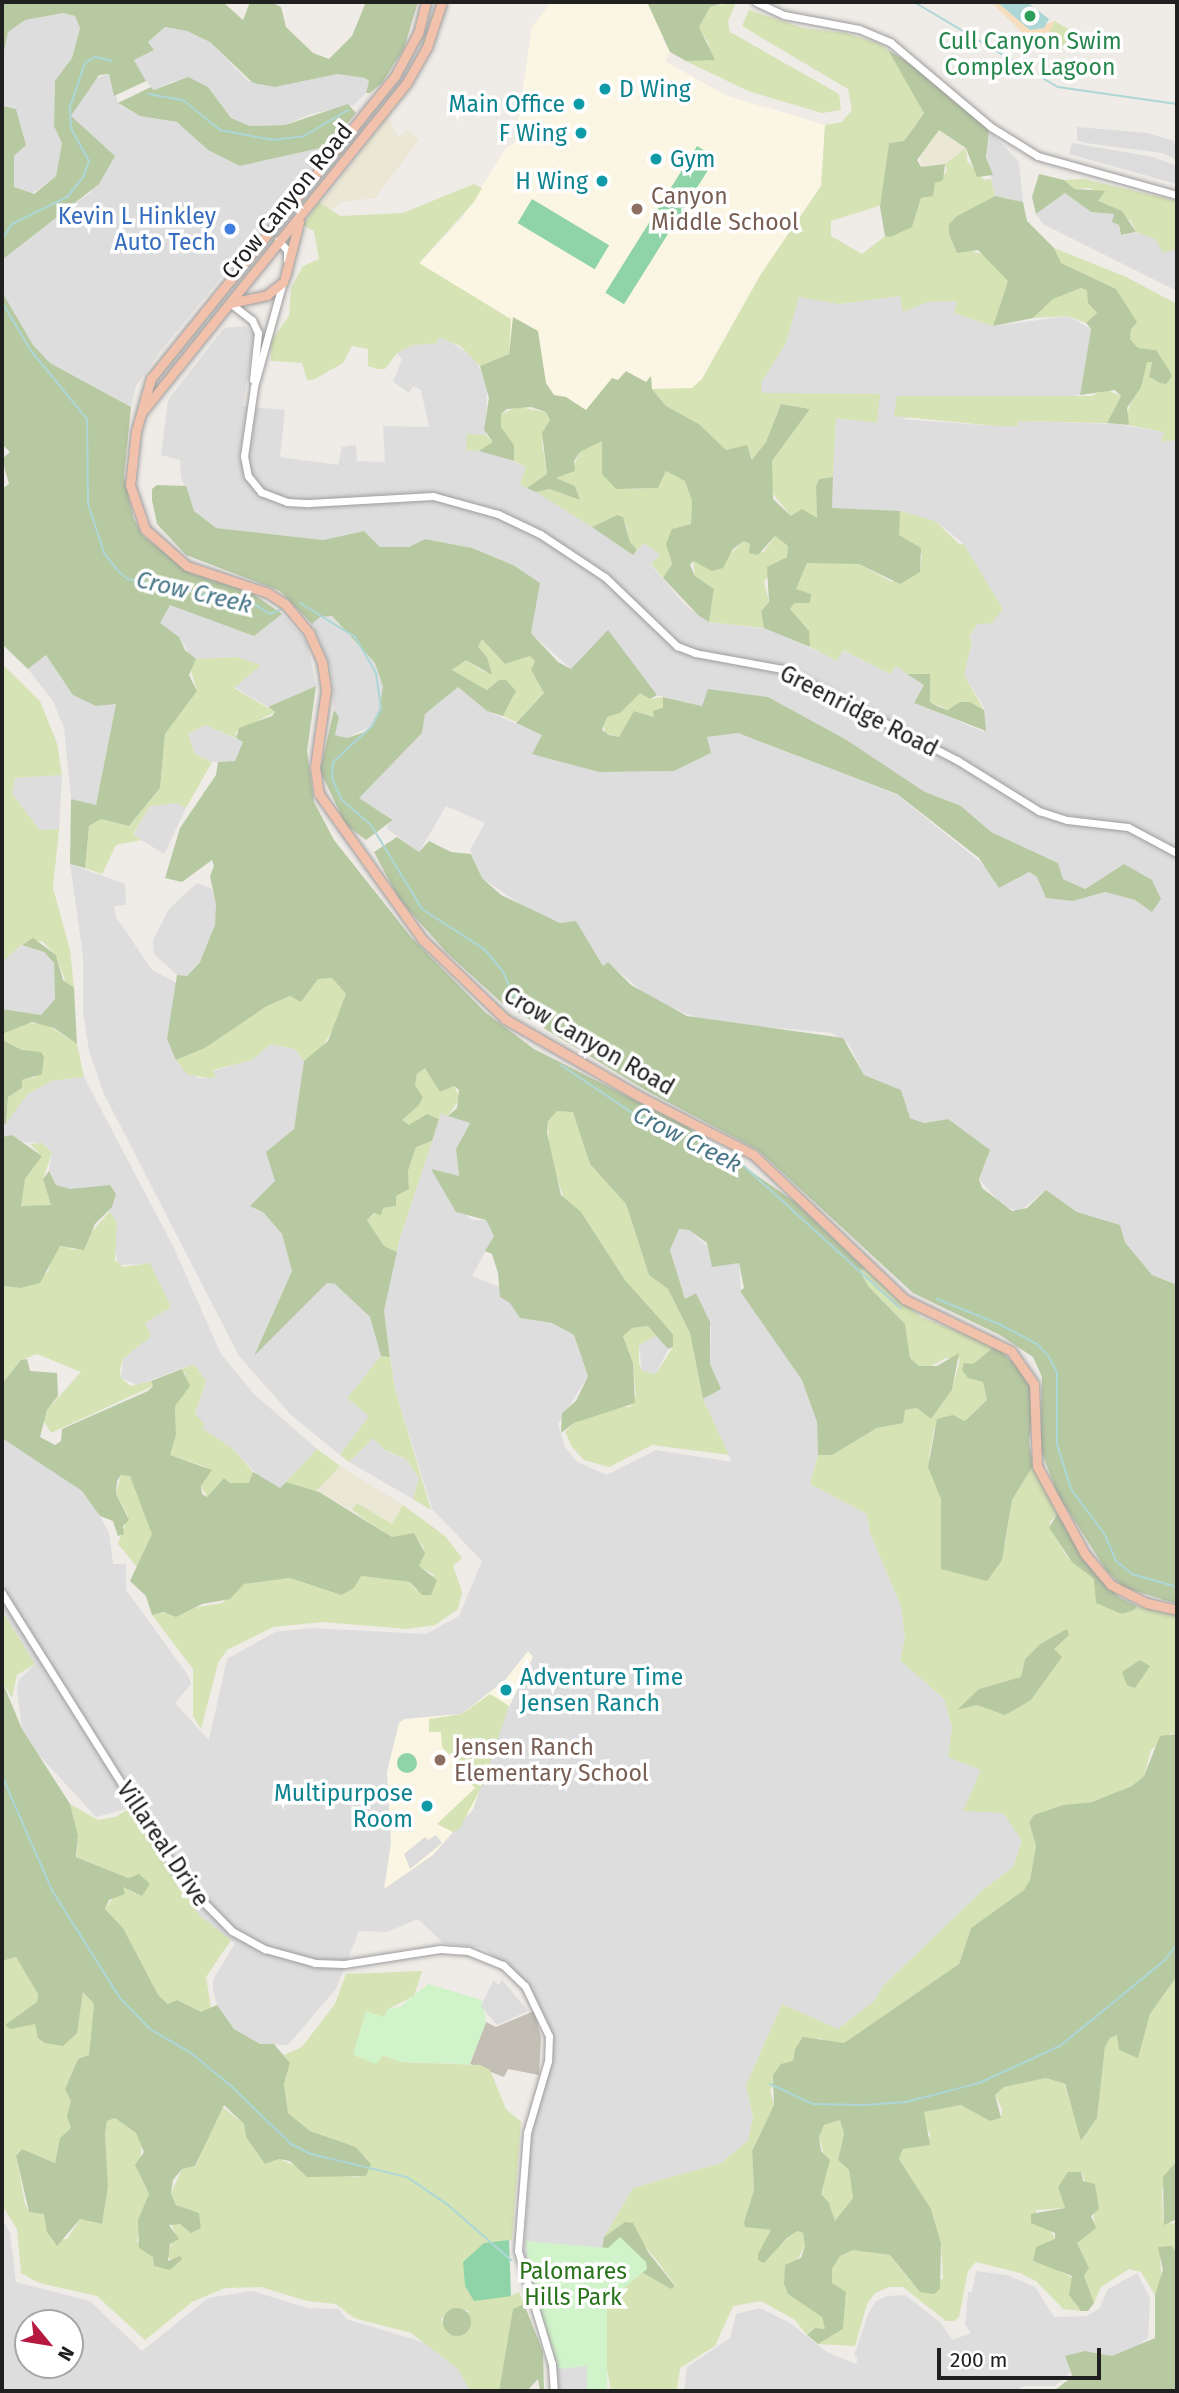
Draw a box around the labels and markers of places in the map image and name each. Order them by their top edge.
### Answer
marker: Cull Canyon Swim Complex Lagoon [1022,8,1038,24]
place label: Cull Canyon Swim Complex Lagoon [938,27,1122,81]
place label: D Wing [619,75,691,103]
marker: D Wing [597,81,613,97]
place label: Main Office [449,90,565,118]
marker: Main Office [571,96,587,112]
place label: F Wing [499,119,567,147]
marker: F Wing [573,125,589,141]
place label: Gym [670,145,716,173]
marker: Gym [648,151,664,167]
place label: H Wing [515,167,588,195]
marker: H Wing [594,173,610,189]
place label: Canyon Middle School [651,182,799,236]
marker: Canyon Middle School [629,201,645,217]
place label: Kevin L Hinkley Auto Tech [58,202,216,256]
marker: Kevin L Hinkley Auto Tech [222,221,238,237]
place label: Adventure Time Jensen Ranch [520,1663,683,1717]
marker: Adventure Time Jensen Ranch [498,1682,514,1698]
place label: Jensen Ranch Elementary School [454,1733,649,1787]
marker: Jensen Ranch Elementary School [432,1752,448,1768]
place label: Multipurpose Room [274,1779,413,1833]
marker: Multipurpose Room [419,1798,435,1814]

